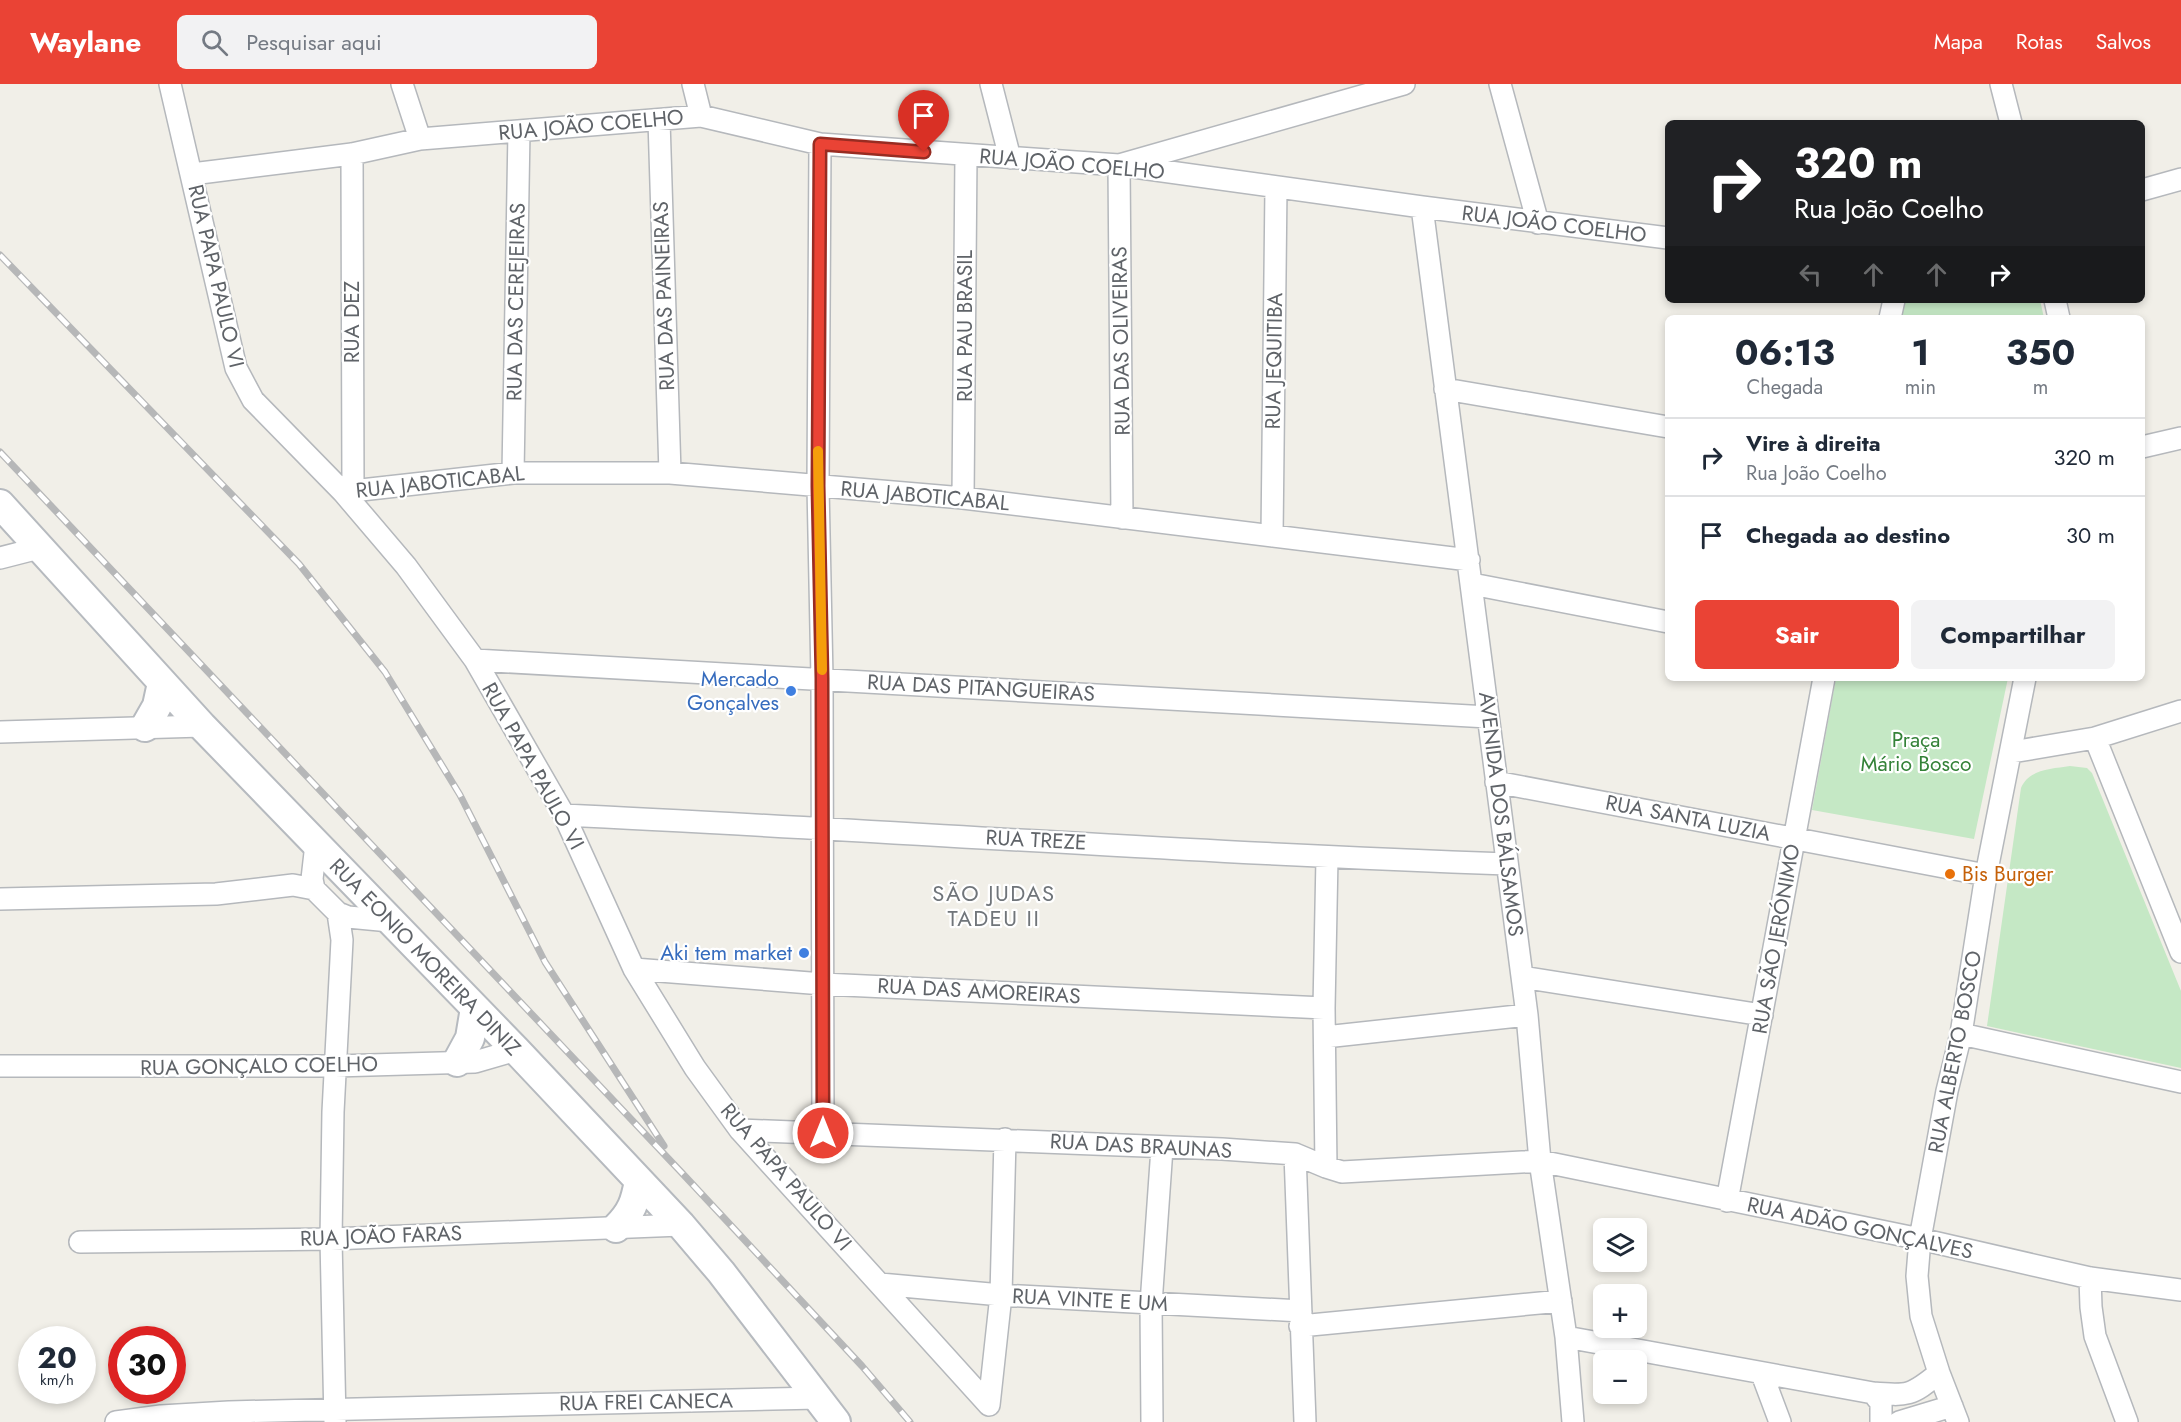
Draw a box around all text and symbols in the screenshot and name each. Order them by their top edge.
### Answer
search box [177,15,597,69]
text: Waylane [30,22,141,63]
icon: search [198,26,231,59]
text: Pesquisar aqui [246,26,382,58]
text: Mapa [1934,27,1983,57]
text: Rotas [2016,27,2063,57]
text: Salvos [2096,27,2151,57]
pin [898,90,949,152]
icon: arrive [907,99,940,132]
street label: RUA JOÃO COELHO [497,102,685,148]
text: 320 m [1794,133,1922,194]
street label: RUA JOÃO COELHO [978,141,1166,187]
icon: right [1695,144,1773,222]
street label: RUA PAPA PAULO VI [180,182,252,370]
text: Rua João Coelho [1794,189,1984,228]
street label: RUA JOÃO COELHO [1460,198,1648,250]
street label: RUA DAS PAINEIRAS [646,201,682,391]
street label: RUA DAS CEREJEIRAS [499,203,533,401]
street label: RUA DAS OLIVEIRAS [1104,246,1138,436]
street label: RUA PAU BRASIL [950,250,980,402]
icon: left [1794,258,1827,291]
icon: ahead [1857,258,1890,291]
icon: ahead [1920,258,1953,291]
icon: right [1983,258,2016,291]
street label: RUA DEZ [337,280,367,363]
street label: RUA JEQUITIBA [1258,292,1290,430]
text: 06:13 [1735,326,1835,378]
text: 1 [1911,326,1930,378]
text: 350 [2006,326,2075,378]
text: Chegada [1747,373,1823,402]
text: min [1905,373,1936,402]
text: m [2033,373,2048,402]
text: Vire à direita [1746,427,1881,459]
icon: right [1695,441,1728,474]
text: 320 m [2054,441,2115,473]
street label: RUA JABOTICABAL [354,458,526,506]
text: Rua João Coelho [1746,459,1887,488]
street label: RUA JABOTICABAL [839,474,1011,518]
icon: arrive [1695,519,1728,552]
text: Chegada ao destino [1746,519,1950,551]
text: 30 m [2066,519,2115,551]
button: Sair [1695,600,1899,669]
button: Compartilhar [1911,600,2115,669]
place label: Mercado Gonçalves [687,664,779,718]
street label: RUA DAS PITANGUEIRAS [866,667,1096,709]
street label: RUA PAPA PAULO VI [475,677,591,855]
marker: Mercado Gonçalves [784,684,798,698]
street label: AVENIDA DOS BÁLSAMOS [1471,690,1531,938]
park label: Praça Mário Bosco [1861,725,1971,779]
street label: RUA SANTA LUZIA [1603,787,1773,849]
street label: RUA TREZE [985,822,1087,858]
street label: RUA SÃO JERÓNIMO [1745,842,1807,1036]
street label: RUA EONIO MOREIRA DINIZ [323,852,528,1063]
place label: Bis Burger [1962,859,2054,889]
marker: Bis Burger [1943,867,1957,881]
district label: SÃO JUDAS TADEU II [932,877,1056,934]
place label: Aki tem market [660,938,792,968]
marker: Aki tem market [797,946,811,960]
street label: RUA ALBERTO BOSCO [1921,948,1989,1156]
street label: RUA DAS AMOREIRAS [877,971,1081,1011]
street label: RUA GONÇALO COELHO [140,1049,378,1083]
street label: RUA PAPA PAULO VI [713,1097,859,1257]
position arrow [791,1101,855,1165]
street label: RUA DAS BRAUNAS [1049,1126,1233,1166]
street label: RUA ADÃO GONÇALVES [1744,1189,1976,1267]
street label: RUA JOÃO FARAS [299,1218,463,1254]
map controls [1593,1218,1647,1404]
button: layers [1593,1218,1647,1272]
street label: RUA VINTE E UM [1011,1281,1169,1319]
button: + [1593,1284,1647,1338]
speed limit sign: 30 [108,1326,186,1404]
text: 20 [37,1336,77,1379]
button: − [1593,1350,1647,1404]
text: km/h [40,1369,74,1391]
street label: RUA FREI CANECA [559,1385,733,1419]

